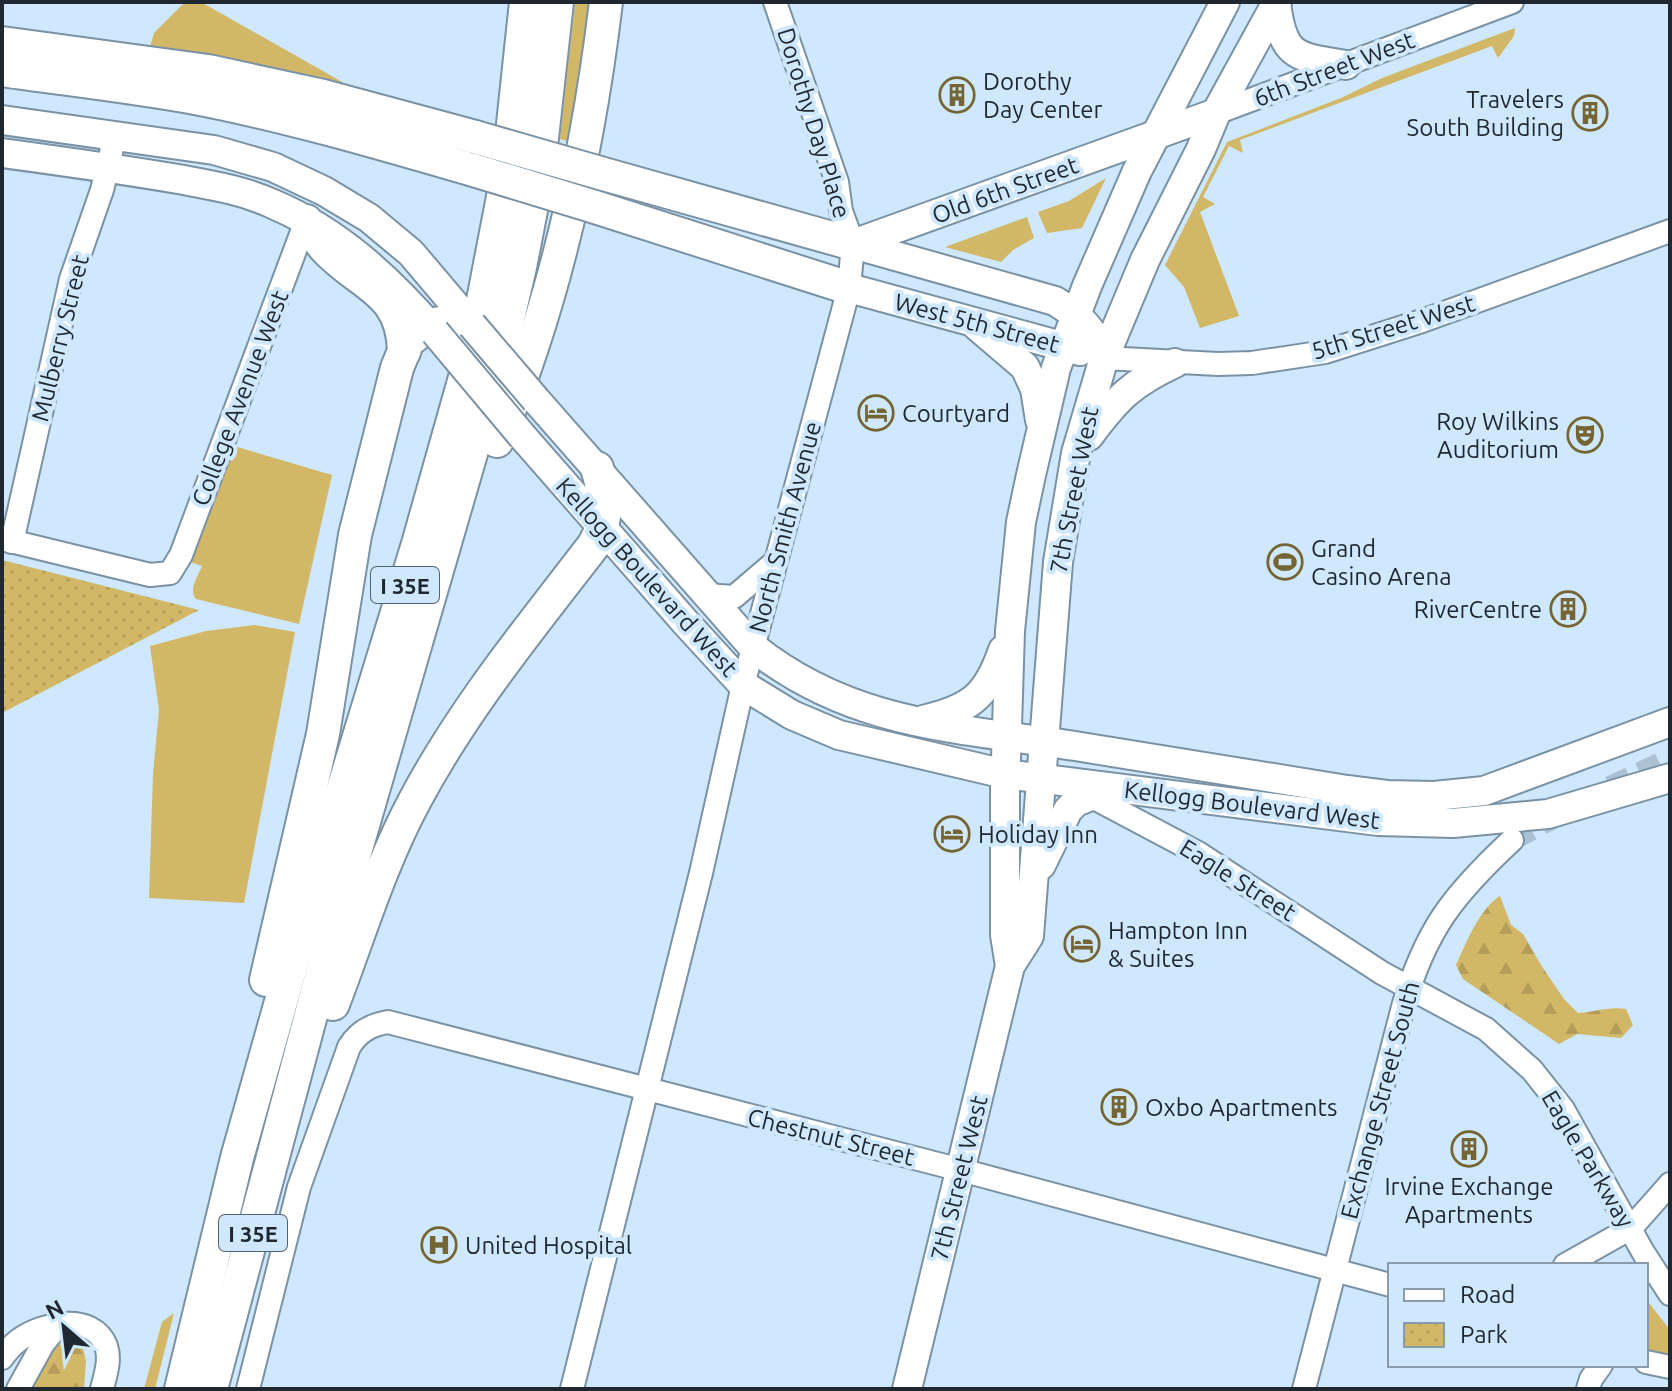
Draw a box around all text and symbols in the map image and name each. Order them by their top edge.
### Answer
street label: Dorothy Day Place [772,24,856,222]
street label: 6th Street West [1250,26,1419,112]
place label: Dorothy Day Center [983,68,1103,123]
building icon: Dorothy Day Center [938,76,976,114]
place label: Travelers South Building [1407,86,1564,141]
building icon: Travelers South Building [1571,94,1609,132]
street label: Old 6th Street [928,151,1082,229]
street label: Mulberry Street [26,251,94,424]
street label: College Avenue West [186,286,294,509]
street label: West 5th Street [892,288,1063,358]
street label: 5th Street West [1308,289,1479,365]
hotel icon: Courtyard [857,394,895,432]
place label: Courtyard [902,400,1010,427]
street label: 7th Street West [1045,404,1104,576]
place label: Roy Wilkins Auditorium [1436,408,1559,463]
theatre icon: Roy Wilkins Auditorium [1566,416,1604,454]
street label: North Smith Avenue [744,418,826,636]
street label: Kellogg Boulevard West [551,472,744,682]
place label: Grand Casino Arena [1311,535,1452,590]
sports icon: Grand Casino Arena [1266,543,1304,581]
road number: I 35E [371,567,439,603]
building icon: RiverCentre [1549,590,1587,628]
place label: RiverCentre [1414,596,1542,623]
street label: Kellogg Boulevard West [1123,776,1382,834]
hotel icon: Holiday Inn [933,815,971,853]
place label: Holiday Inn [978,821,1098,848]
street label: Eagle Street [1175,834,1301,927]
place label: Hampton Inn & Suites [1108,917,1248,972]
hotel icon: Hampton Inn & Suites [1063,925,1101,963]
street label: Exchange Street South [1335,978,1425,1222]
street label: Eagle Parkway [1537,1086,1640,1233]
building icon: Oxbo Apartments [1100,1088,1138,1126]
street label: 7th Street West [925,1092,993,1264]
place label: Oxbo Apartments [1145,1094,1337,1121]
street label: Chestnut Street [745,1103,918,1171]
building icon: Irvine Exchange Apartments [1450,1130,1488,1168]
place label: Irvine Exchange Apartments [1384,1173,1554,1228]
road number: I 35E [219,1215,287,1251]
hospital icon: United Hospital [420,1226,458,1264]
place label: United Hospital [465,1232,632,1259]
legend [1388,1263,1648,1367]
text: Road [1460,1281,1515,1308]
north arrow [24,1287,104,1367]
text: N [41,1294,67,1324]
text: Park [1460,1321,1508,1348]

